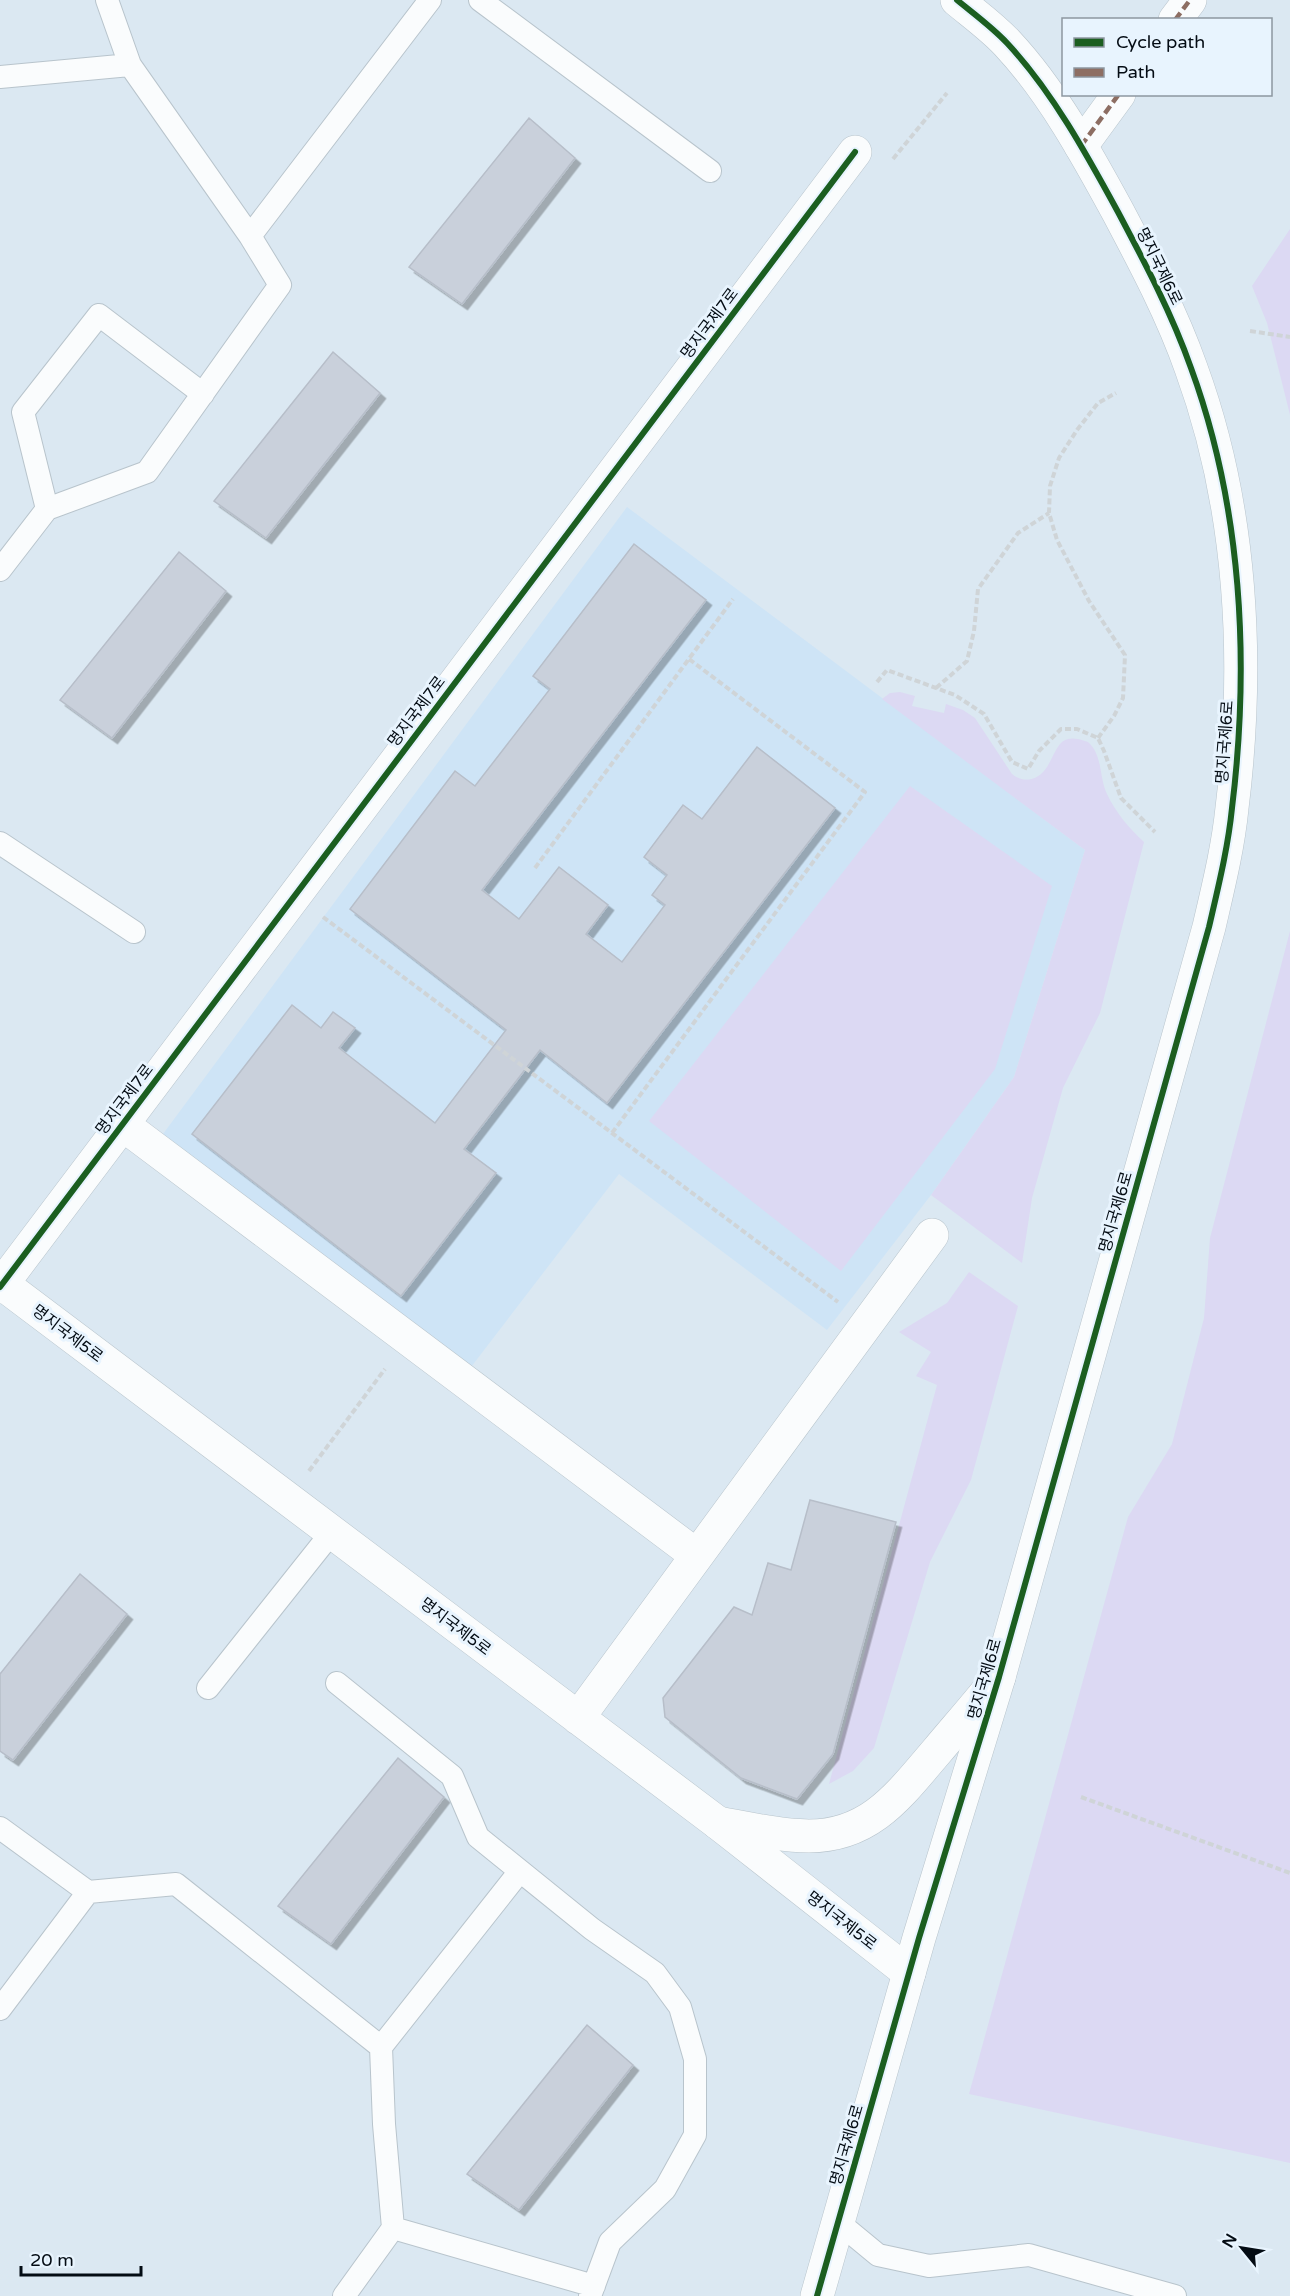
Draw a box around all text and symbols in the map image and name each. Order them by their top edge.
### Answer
legend [1062,18,1272,96]
text: Cycle path [1116,31,1205,53]
text: Path [1116,61,1155,83]
street label: 명지국제6로 [1132,224,1187,309]
street label: 명지국제7로 [677,284,743,363]
street label: 명지국제7로 [384,672,450,751]
street label: 명지국제6로 [1212,699,1238,784]
street label: 명지국제7로 [92,1060,158,1139]
street label: 명지국제6로 [1095,1169,1137,1255]
street label: 명지국제5로 [28,1301,107,1367]
street label: 명지국제5로 [416,1594,495,1660]
street label: 명지국제6로 [964,1636,1006,1722]
street label: 명지국제5로 [802,1887,881,1955]
street label: 명지국제6로 [826,2102,868,2188]
north arrow [1212,2218,1272,2278]
text: N [1218,2230,1242,2252]
scale bar [21,2239,141,2277]
text: 20 m [30,2249,74,2271]

